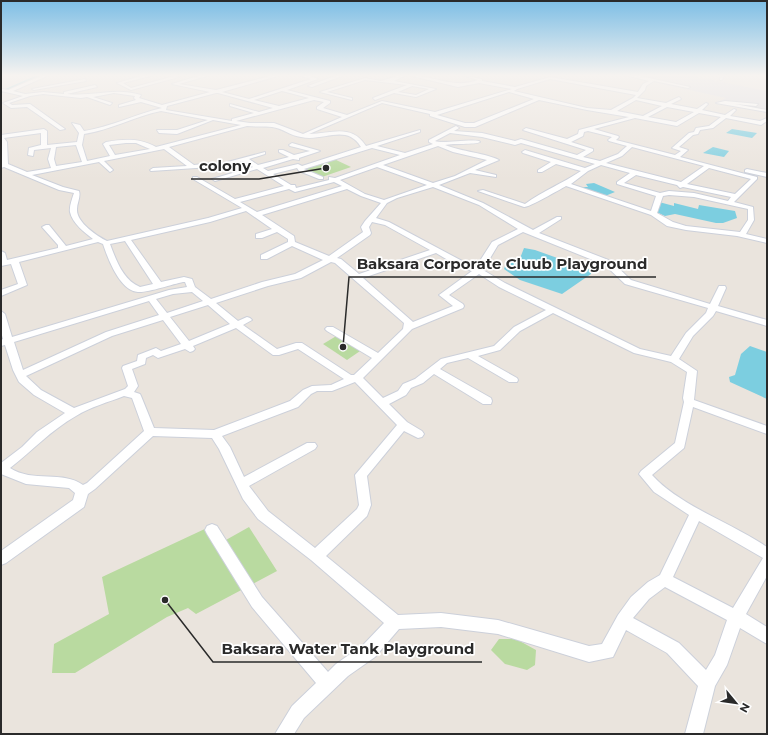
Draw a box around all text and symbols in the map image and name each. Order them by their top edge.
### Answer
callout: colony [191,152,259,179]
text: colony [199,156,252,175]
callout: Baksara Corporate Cluub Playground [349,250,656,277]
text: Baksara Corporate Cluub Playground [357,254,647,273]
callout: Baksara Water Tank Playground [213,635,482,662]
text: Baksara Water Tank Playground [222,639,474,658]
north arrow [716,683,756,723]
text: N [736,701,753,715]

